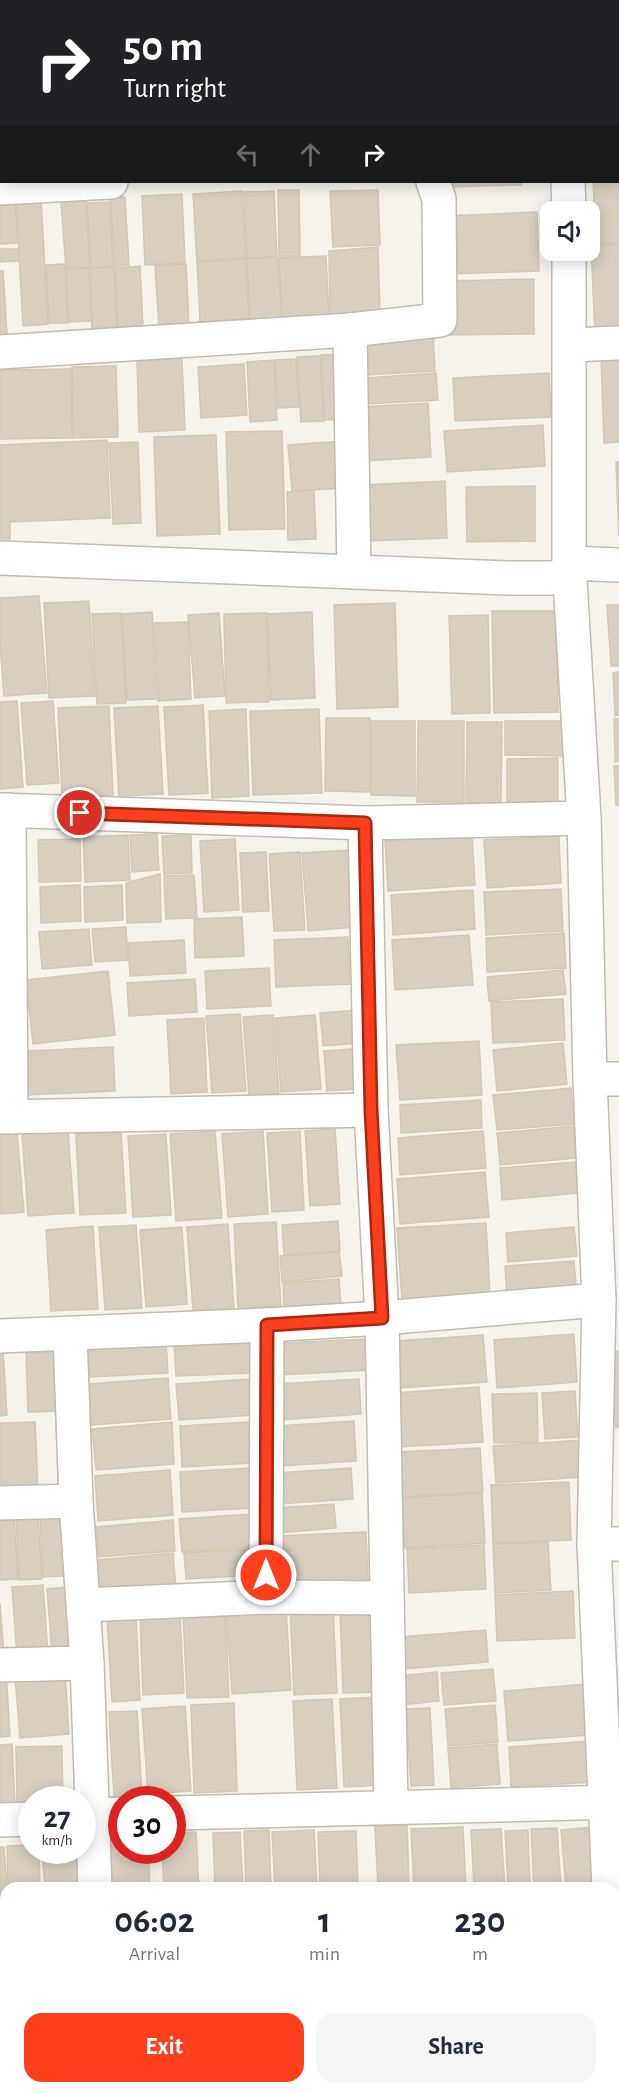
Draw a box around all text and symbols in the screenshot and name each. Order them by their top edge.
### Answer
icon: right [24,24,102,102]
text: 50 m [123,26,203,68]
text: Turn right [123,75,226,102]
icon: left [231,138,264,171]
icon: ahead [294,138,327,171]
icon: right [357,138,390,171]
map controls [540,201,600,261]
button: sound [540,201,600,261]
pin [54,787,105,838]
icon: arrive [63,796,96,829]
position arrow [234,1543,298,1607]
speed limit sign: 30 [108,1786,186,1864]
text: 27 [43,1803,71,1833]
text: km/h [42,1833,72,1848]
text: 06:02 [114,1903,194,1939]
text: 1 [318,1903,331,1939]
text: 230 [454,1903,506,1939]
text: Arrival [129,1944,180,1964]
text: min [309,1944,340,1964]
text: m [472,1944,488,1964]
button: Exit [24,2013,304,2082]
button: Share [316,2013,596,2082]

